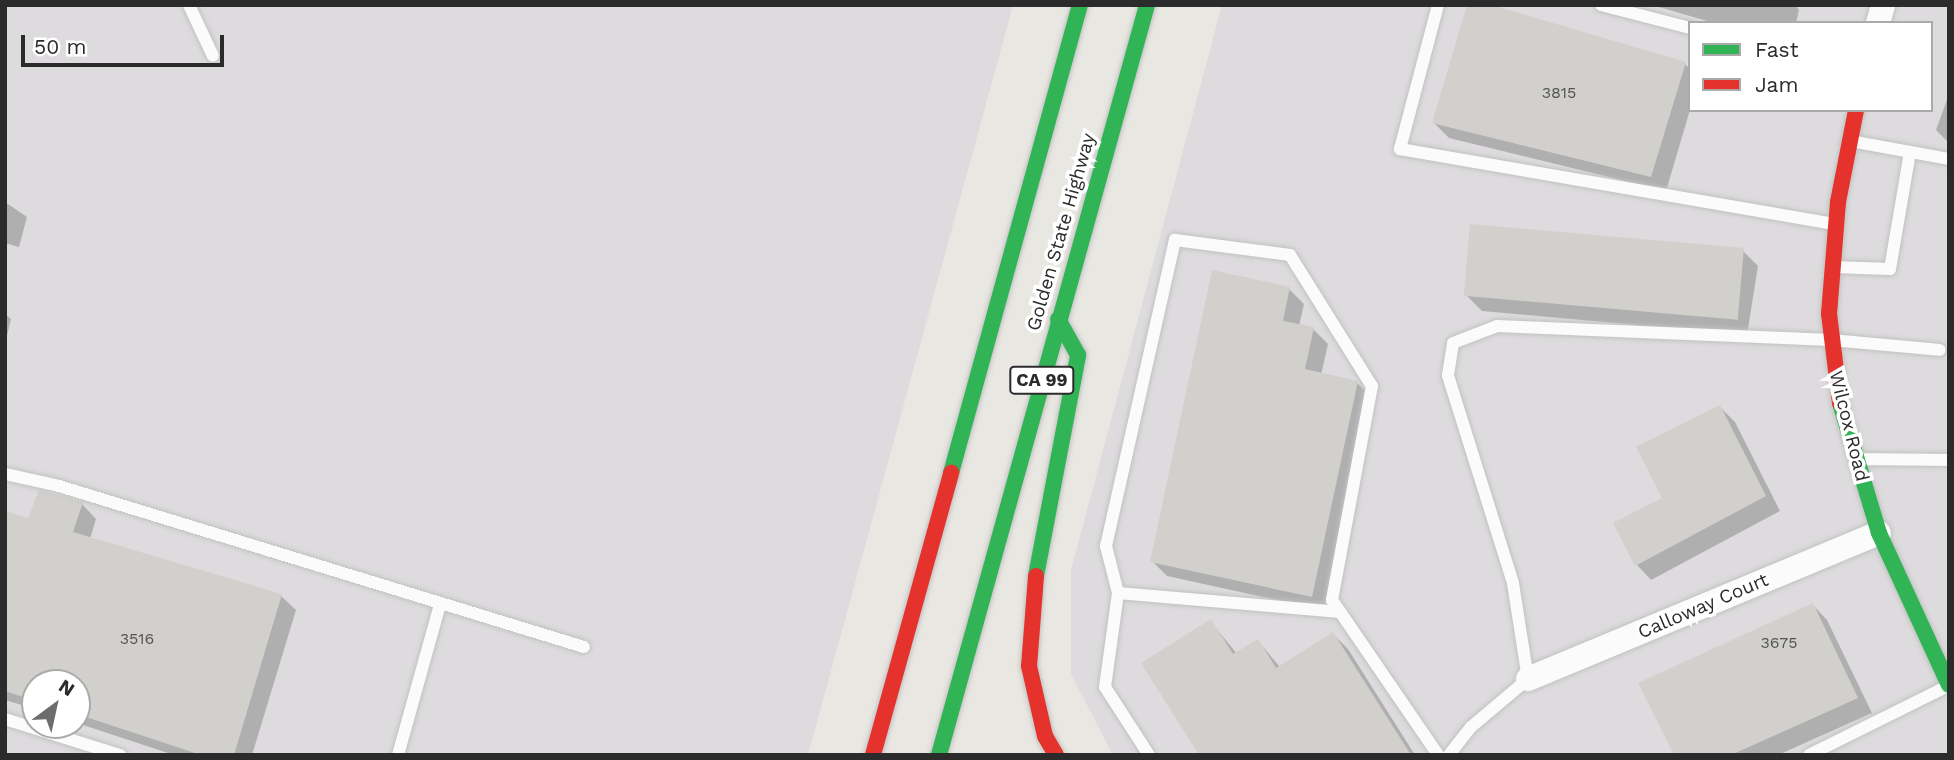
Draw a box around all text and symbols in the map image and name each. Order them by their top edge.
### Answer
scale bar [24,21,228,65]
legend [1688,21,1933,112]
text: 50 m [34,34,86,59]
text: Fast [1755,37,1799,62]
text: Jam [1755,72,1798,97]
house number: 3815 [1542,83,1576,103]
street label: Golden State Highway [1022,131,1100,333]
road number: CA 99 [1009,366,1075,394]
street label: Wilcox Road [1824,368,1874,484]
street label: Calloway Court [1634,568,1772,644]
house number: 3516 [120,629,154,649]
house number: 3675 [1760,633,1798,653]
north arrow [21,669,91,739]
text: N [54,674,79,701]

